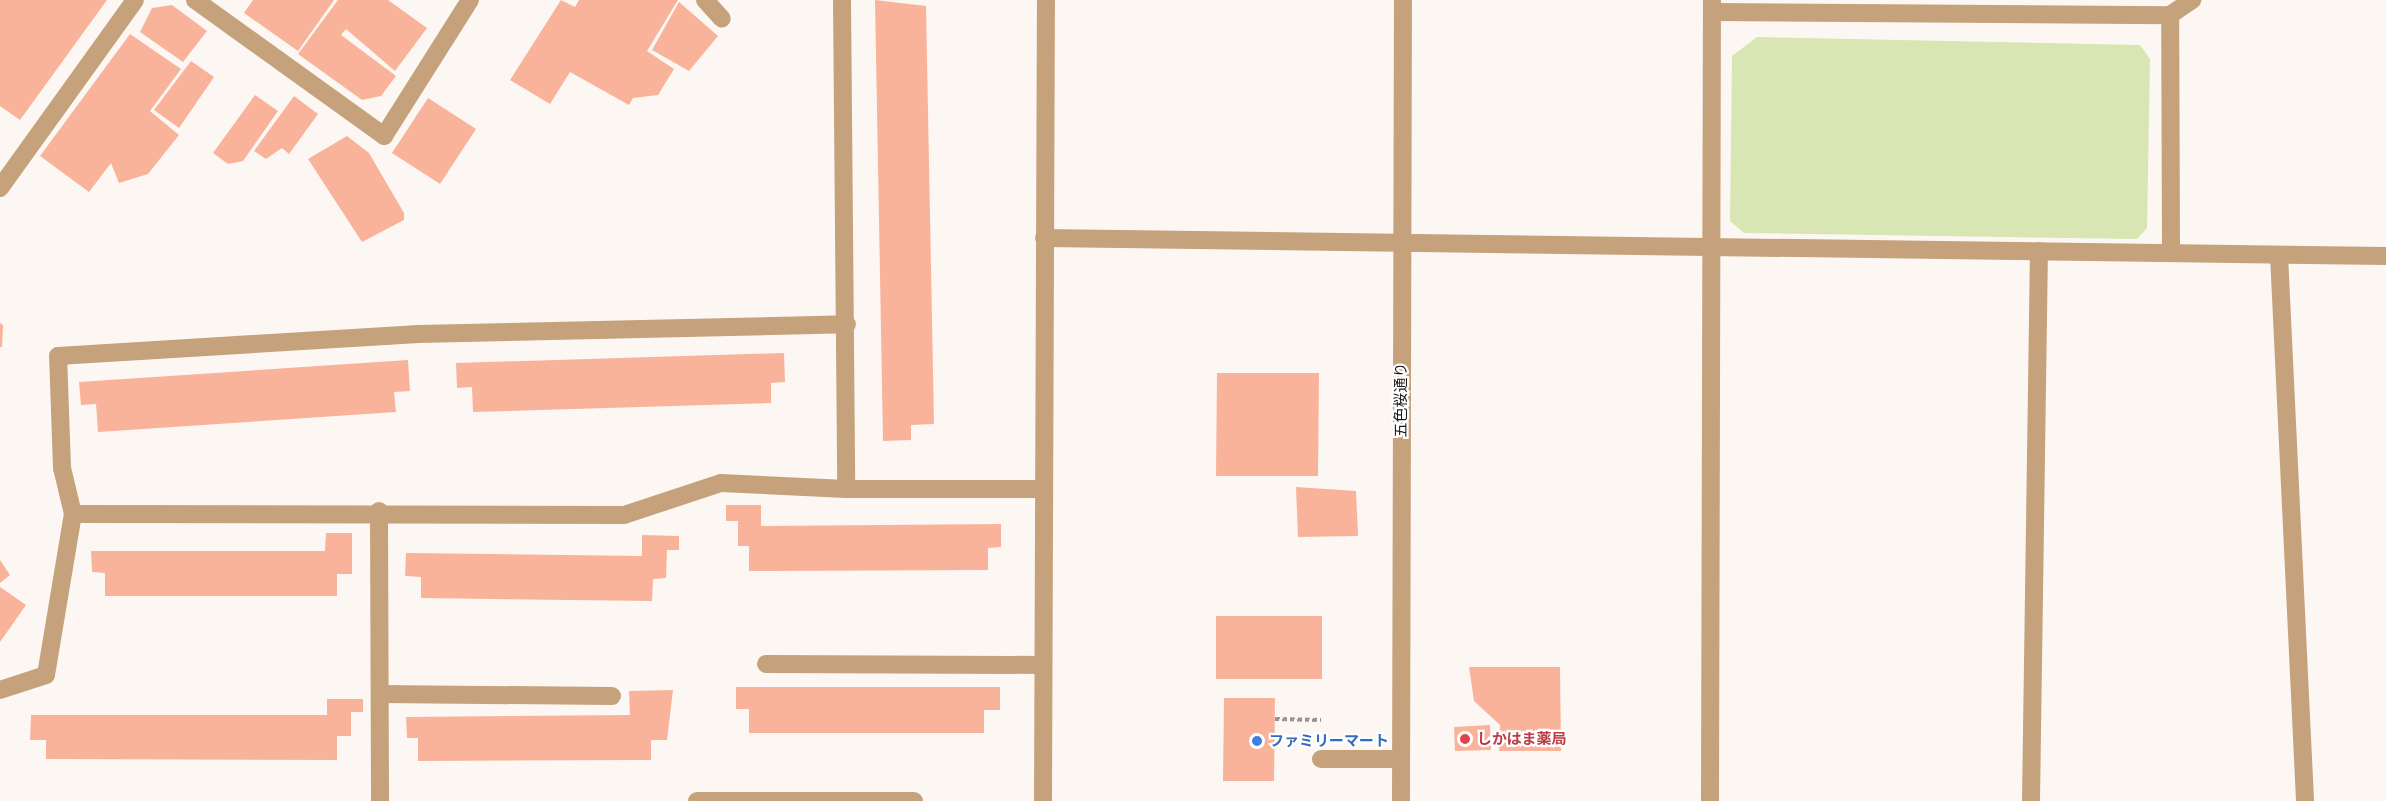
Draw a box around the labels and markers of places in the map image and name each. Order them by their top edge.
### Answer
place label: しかはま薬局 [1477,730,1567,748]
place label: ファミリーマート [1269,732,1389,750]
marker: しかはま薬局 [1458,732,1472,746]
marker: ファミリーマート [1250,734,1264,748]

